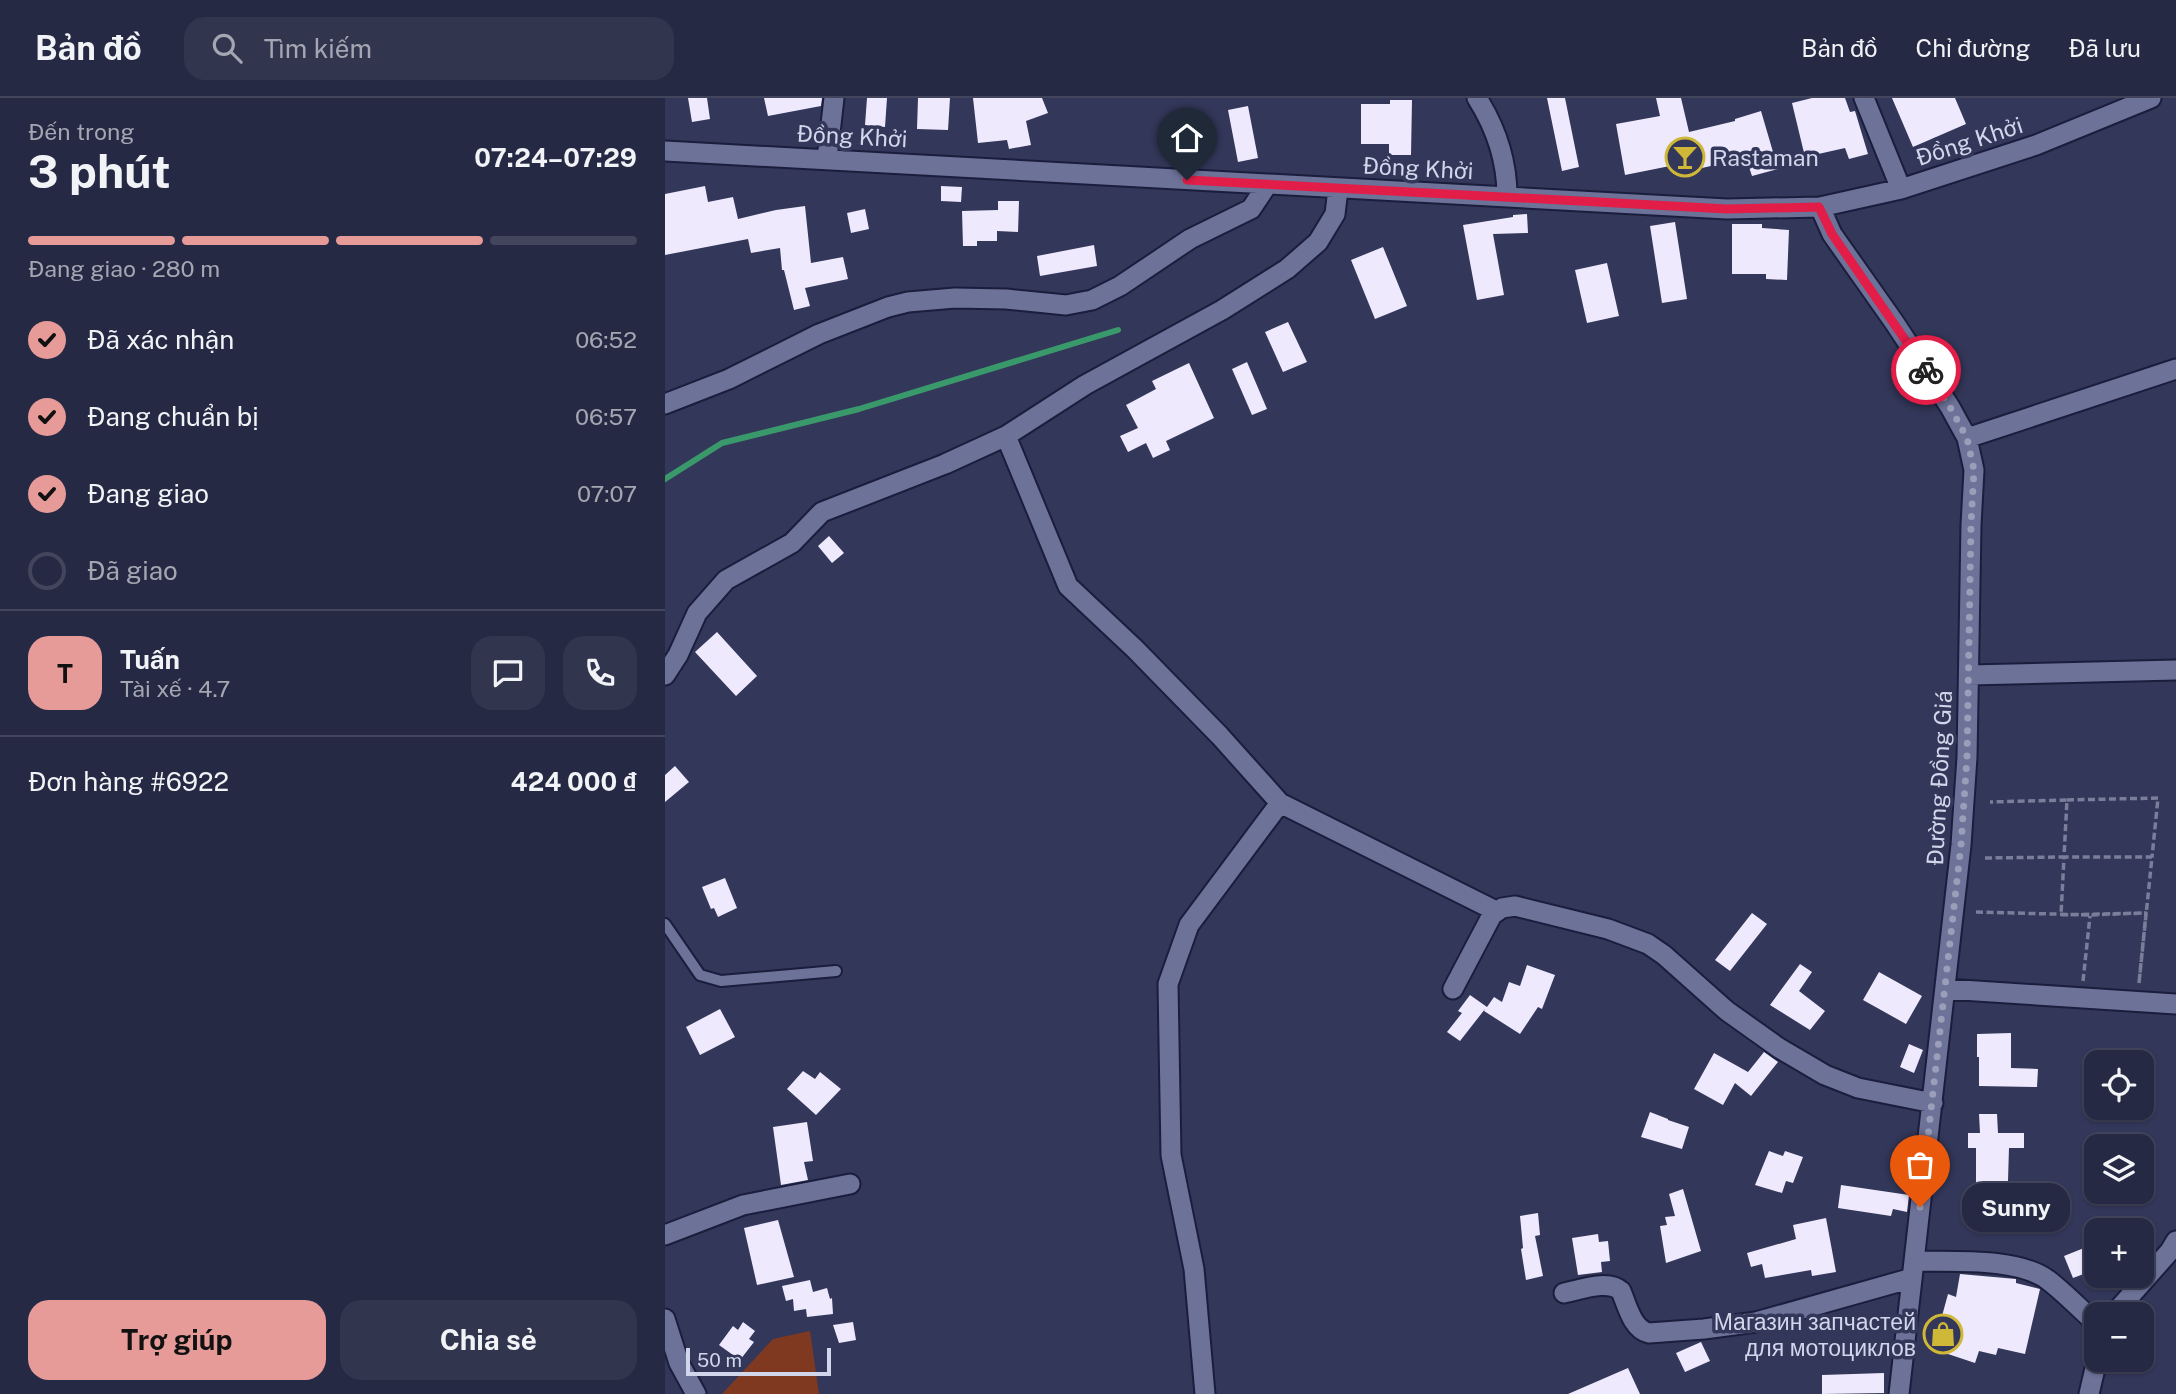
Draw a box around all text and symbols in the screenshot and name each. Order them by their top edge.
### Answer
search box [184,17,674,80]
text: Bản đồ [35,29,142,67]
icon: search [208,29,246,67]
text: Tìm kiếm [264,33,372,64]
text: Bản đồ [1801,34,1878,62]
text: Chỉ đường [1916,34,2030,62]
text: Đã lưu [2068,34,2141,62]
pin [1157,108,1217,180]
street label: Đồng Khởi [1912,111,2026,171]
text: Đến trong [28,118,135,145]
icon: home [1168,119,1206,157]
street label: Đồng Khởi [796,120,908,152]
bar icon: Rastaman [1664,136,1706,178]
text: 07:24–07:29 [474,142,637,173]
text: 3 phút [28,144,171,198]
place label: Rastaman [1712,144,1819,171]
street label: Đồng Khởi [1362,152,1474,184]
text: Đang giao · 280 m [28,255,220,282]
icon: check [28,321,66,359]
text: Đã xác nhận [87,324,234,355]
text: 06:52 [575,326,637,353]
courier [1891,335,1961,405]
icon: bike [1907,351,1945,389]
icon: check [28,398,66,436]
text: Đang chuẩn bị [87,401,259,432]
text: 06:57 [575,403,637,430]
icon: check [28,475,66,513]
text: Đang giao [87,478,209,509]
text: 07:07 [577,480,637,507]
text: Đã giao [87,555,178,586]
button: chat [471,636,545,710]
button: phone [563,636,637,710]
text: Tuấn [120,644,180,675]
text: T [57,658,73,689]
text: Tài xế · 4.7 [120,675,230,702]
street label: Đường Đồng Giá [1921,690,1957,866]
text: Đơn hàng #6922 [28,766,229,797]
text: 424 000 ₫ [511,766,637,797]
map controls [2084,1050,2154,1372]
button: locate [2084,1050,2154,1120]
button: layers [2084,1134,2154,1204]
pin [1890,1135,1950,1207]
icon: bag [1901,1146,1939,1184]
callout: Sunny [1962,1182,2071,1232]
text: Sunny [1981,1194,2051,1221]
button: + [2084,1218,2154,1288]
button: Trợ giúp [28,1300,326,1380]
button: Chia sẻ [340,1300,637,1380]
button: − [2084,1302,2154,1372]
place label: Магазин запчастей для мотоциклов [1714,1308,1916,1361]
shop icon: Магазин запчастей для мотоциклов [1922,1313,1964,1355]
scale bar [686,1345,831,1377]
text: 50 m [697,1349,742,1371]

